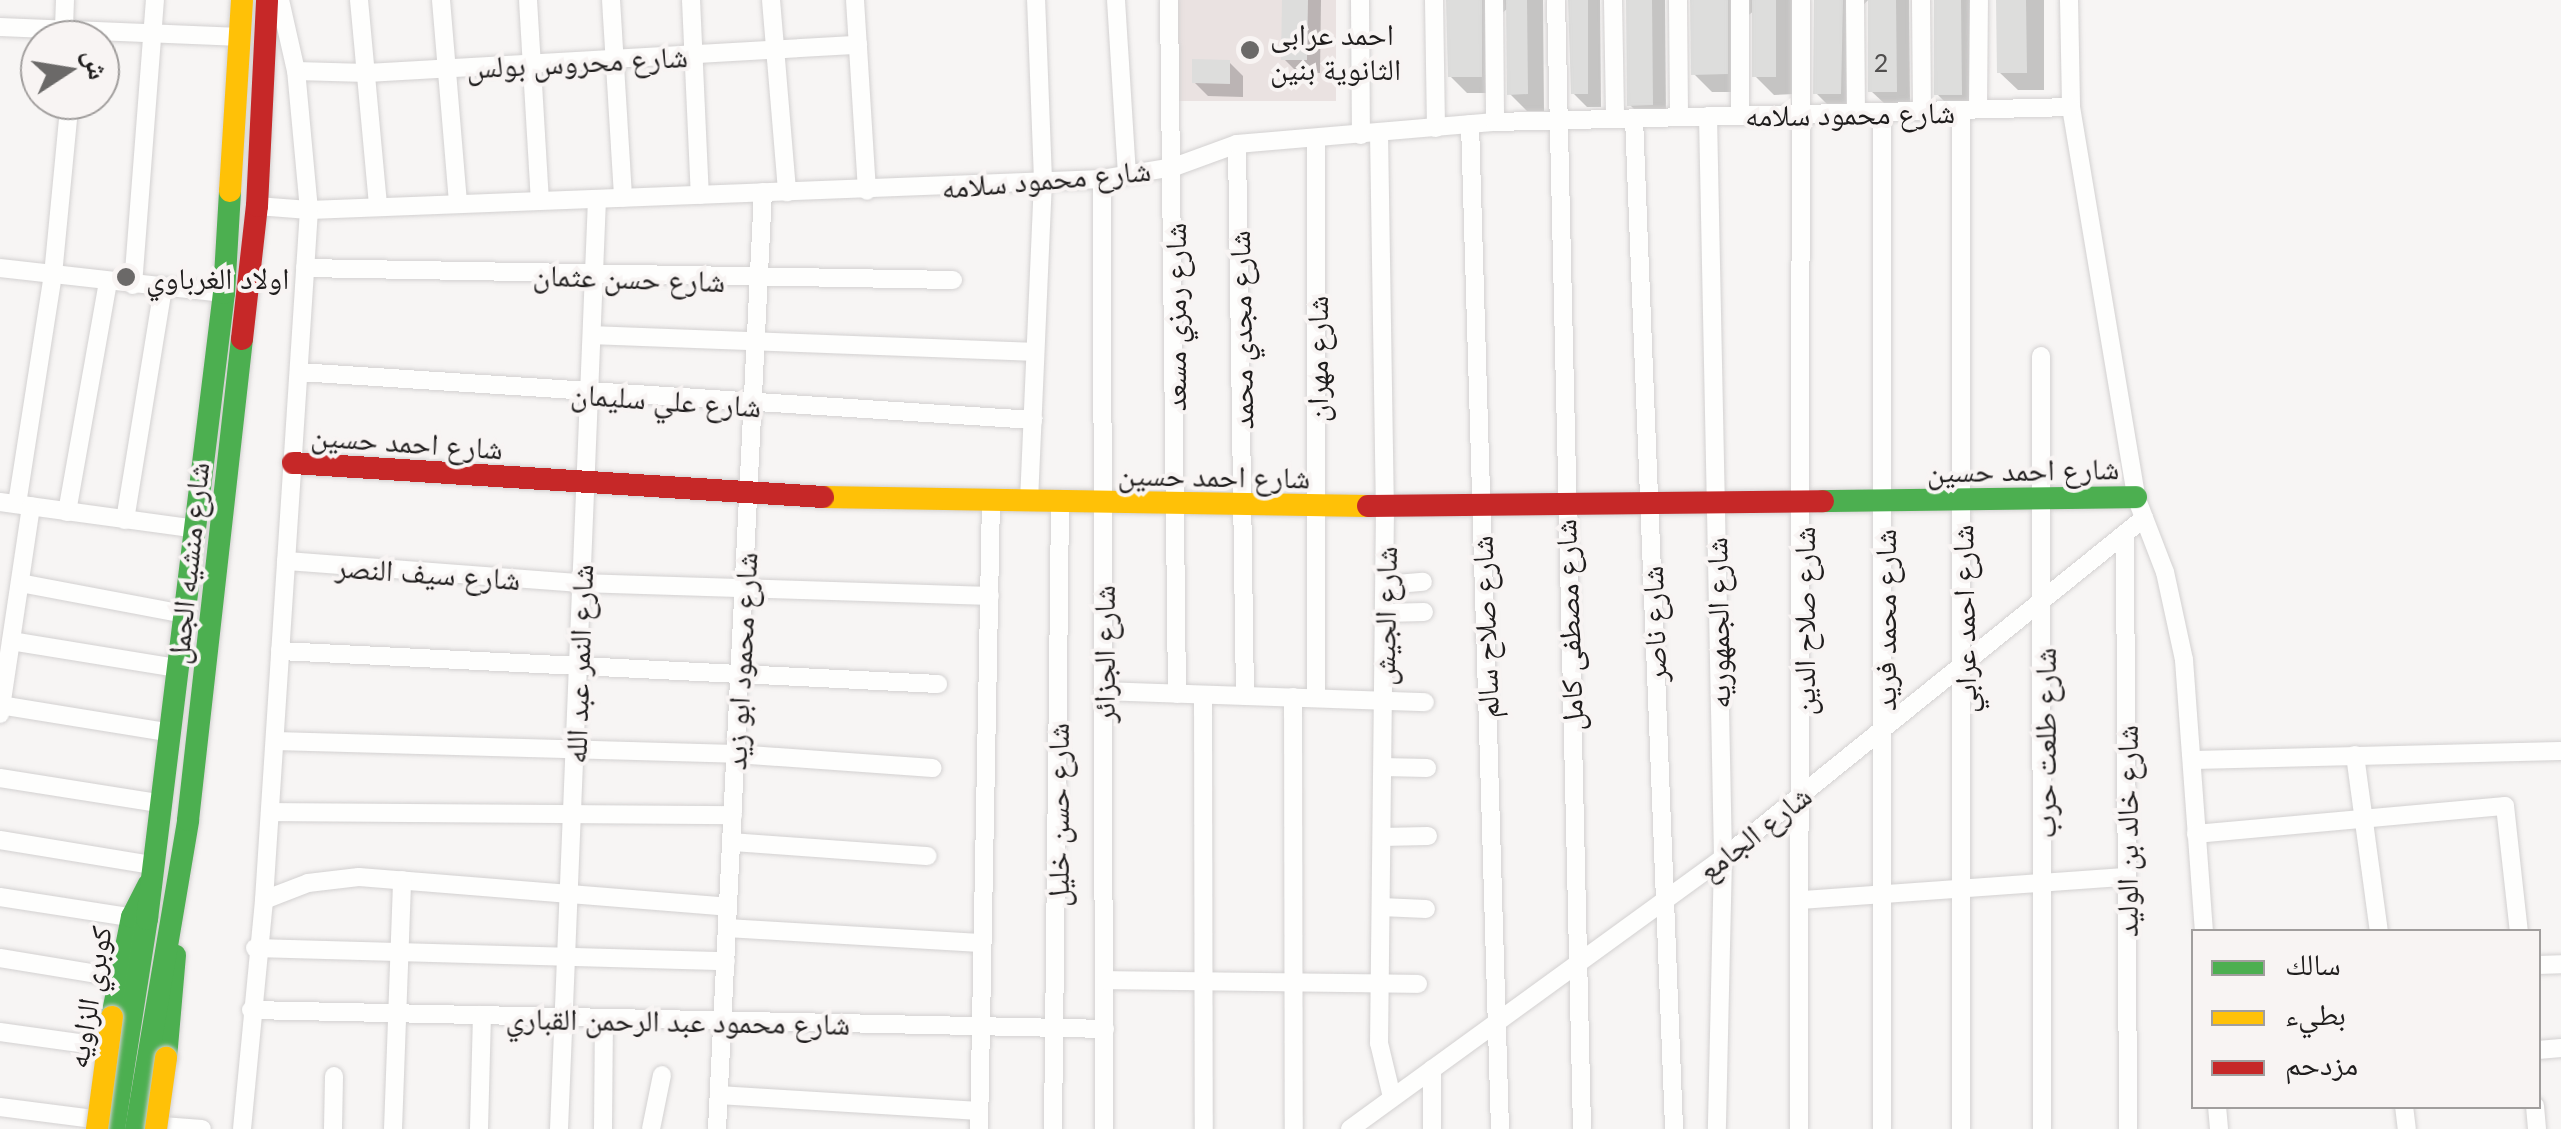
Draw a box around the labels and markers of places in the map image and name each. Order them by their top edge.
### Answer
place label: احمد عرابى الثانوية بنين [1270,15,1401,86]
marker: احمد عرابى الثانوية بنين [1239,39,1261,61]
place label: اولاد الغرباوي [146,259,289,295]
marker: اولاد الغرباوي [115,266,137,288]

